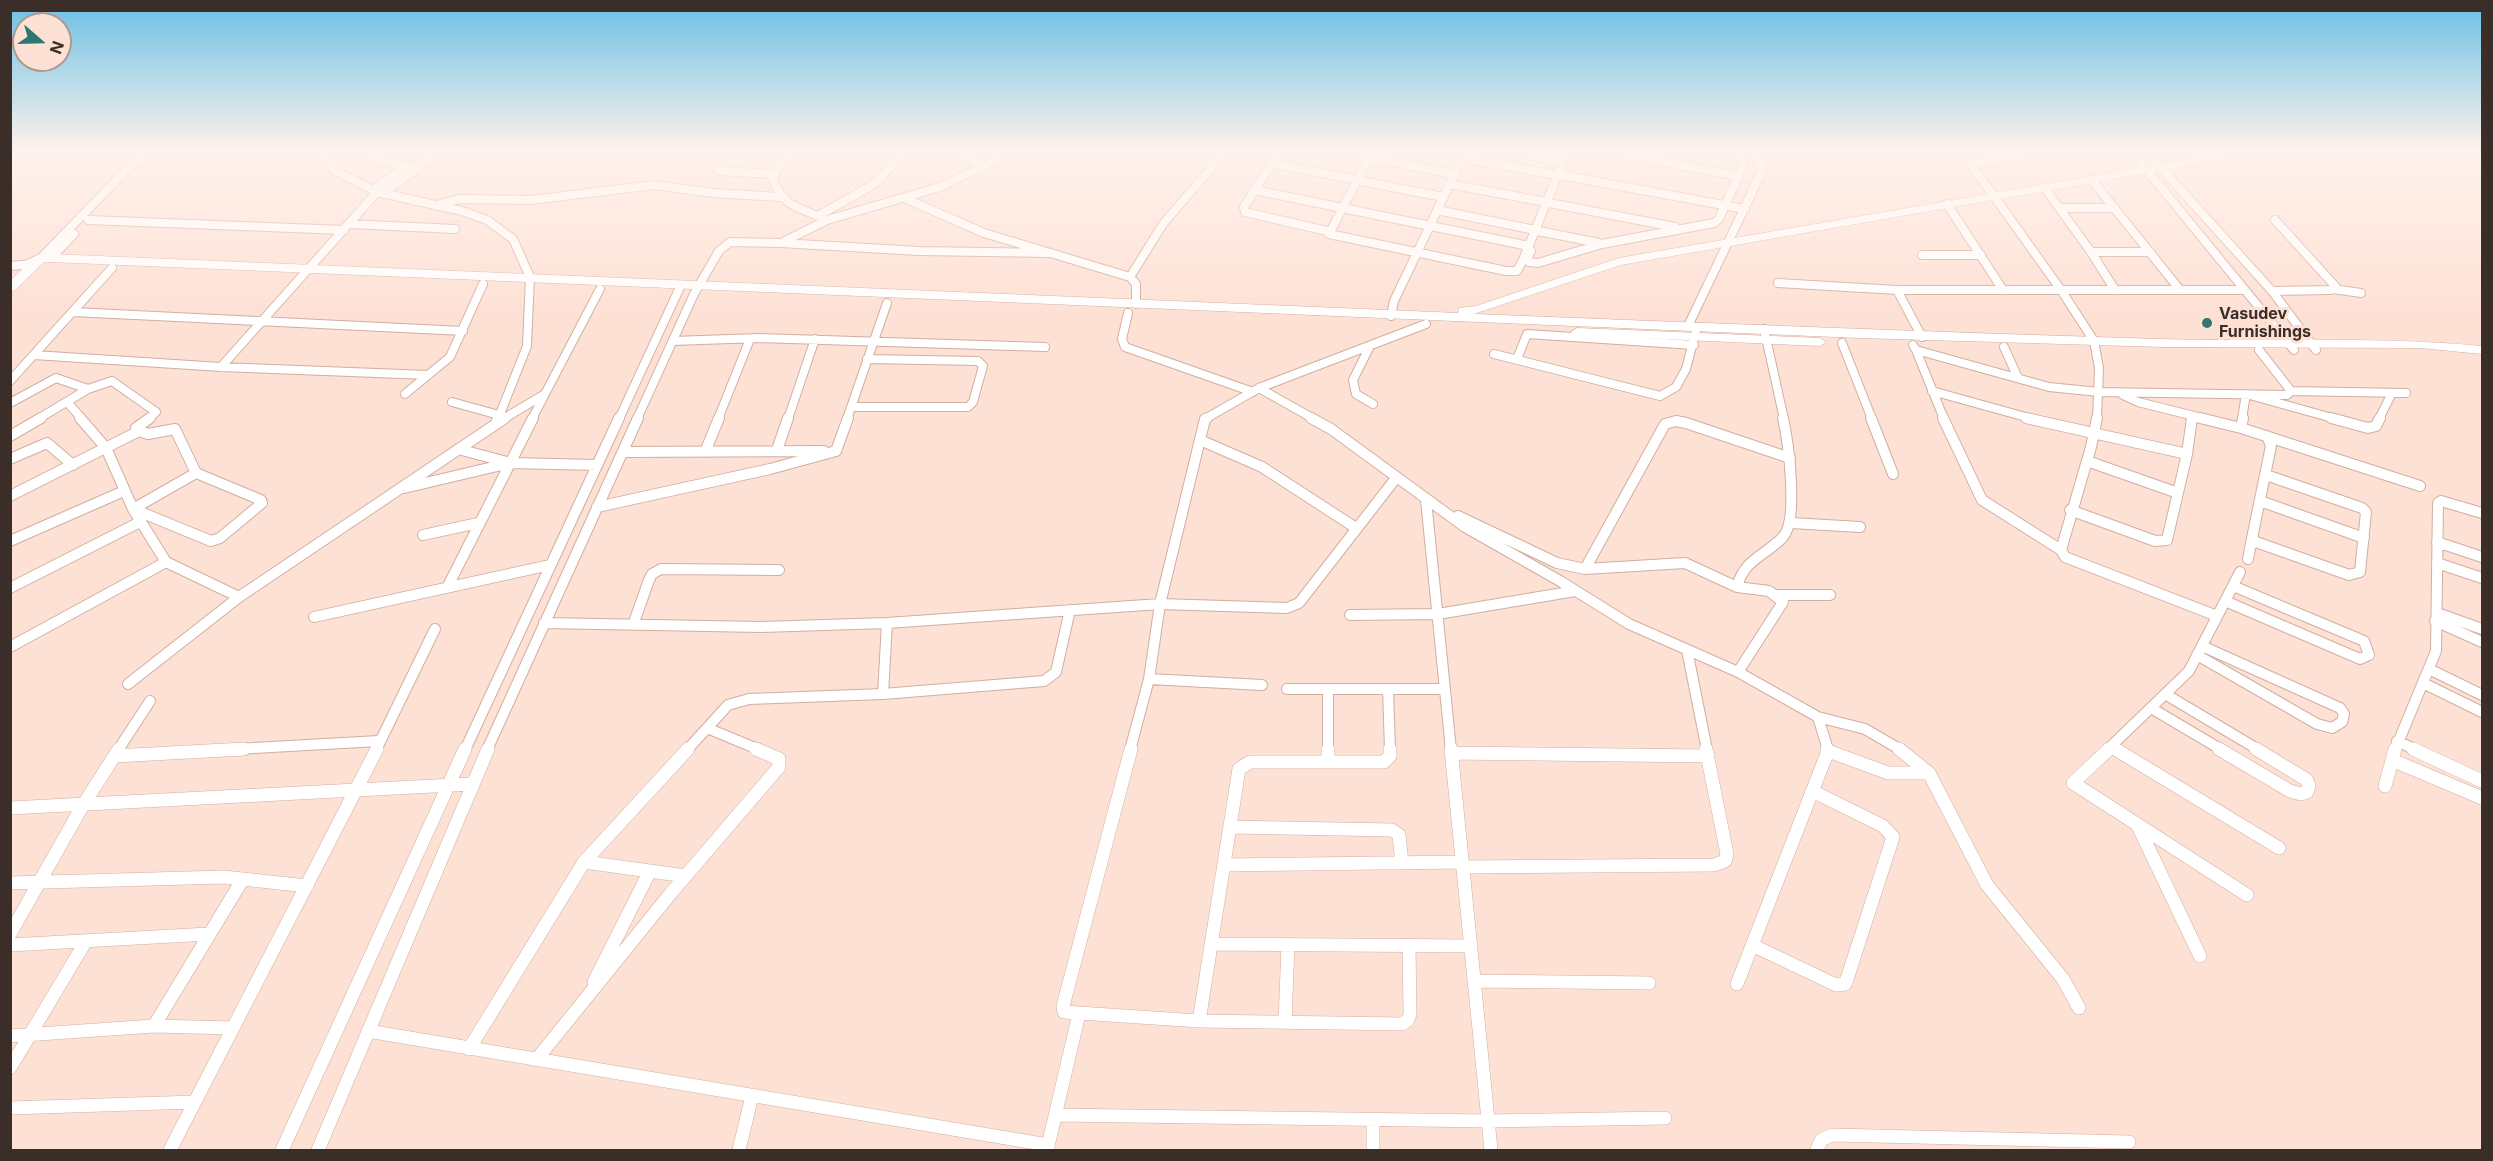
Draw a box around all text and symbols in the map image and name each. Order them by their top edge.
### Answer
north arrow [12,12,72,72]
text: N [46,38,69,57]
place label: Vasudev Furnishings [2219,304,2311,342]
marker: Vasudev Furnishings [2200,316,2214,330]

